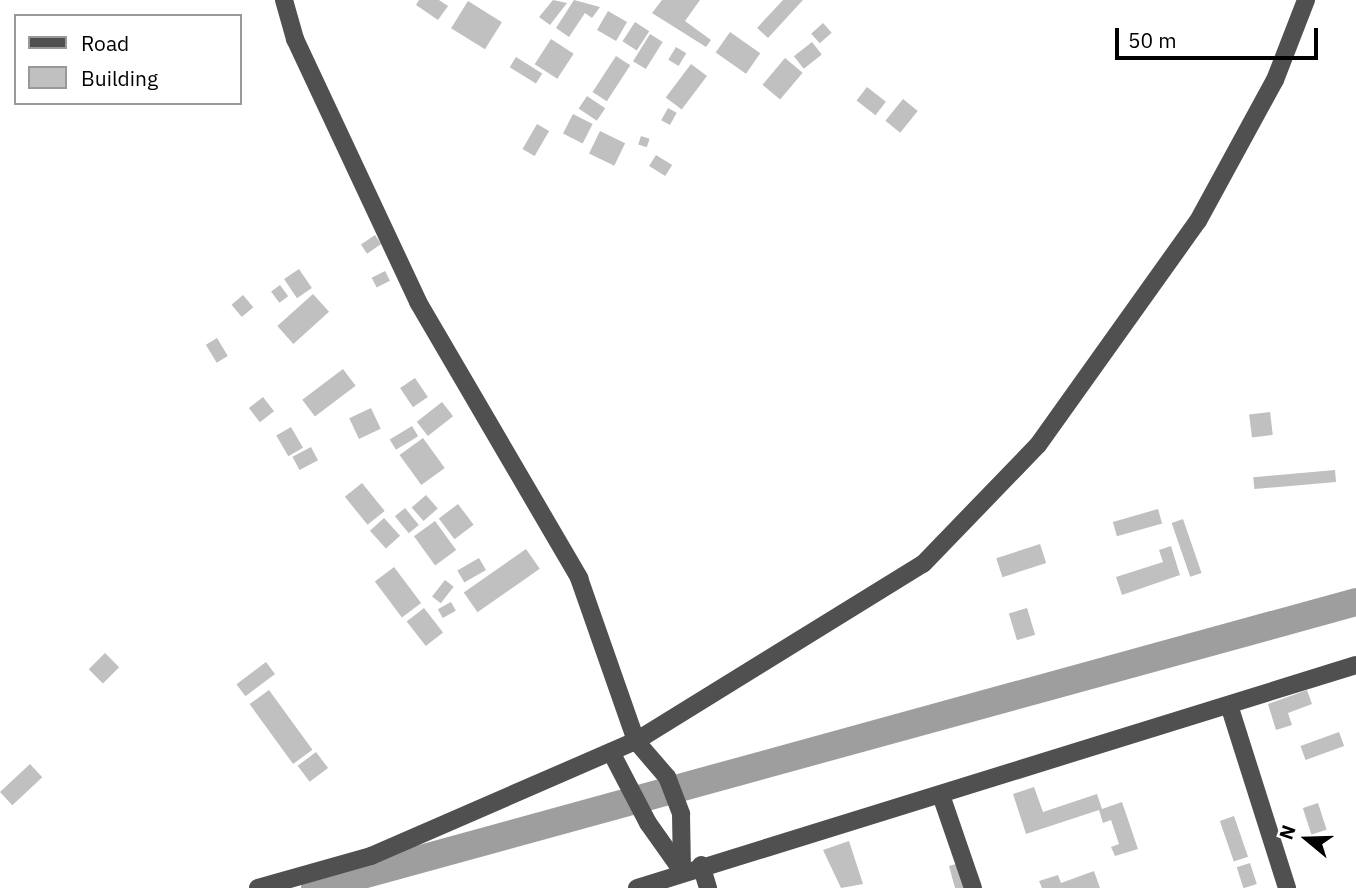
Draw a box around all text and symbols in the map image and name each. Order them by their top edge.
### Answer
legend [14,14,242,105]
scale bar [1118,14,1321,58]
text: 50 m [1128,26,1177,54]
text: Road [81,29,129,57]
text: Building [81,64,158,92]
north arrow [1272,804,1342,874]
text: N [1274,822,1301,843]

